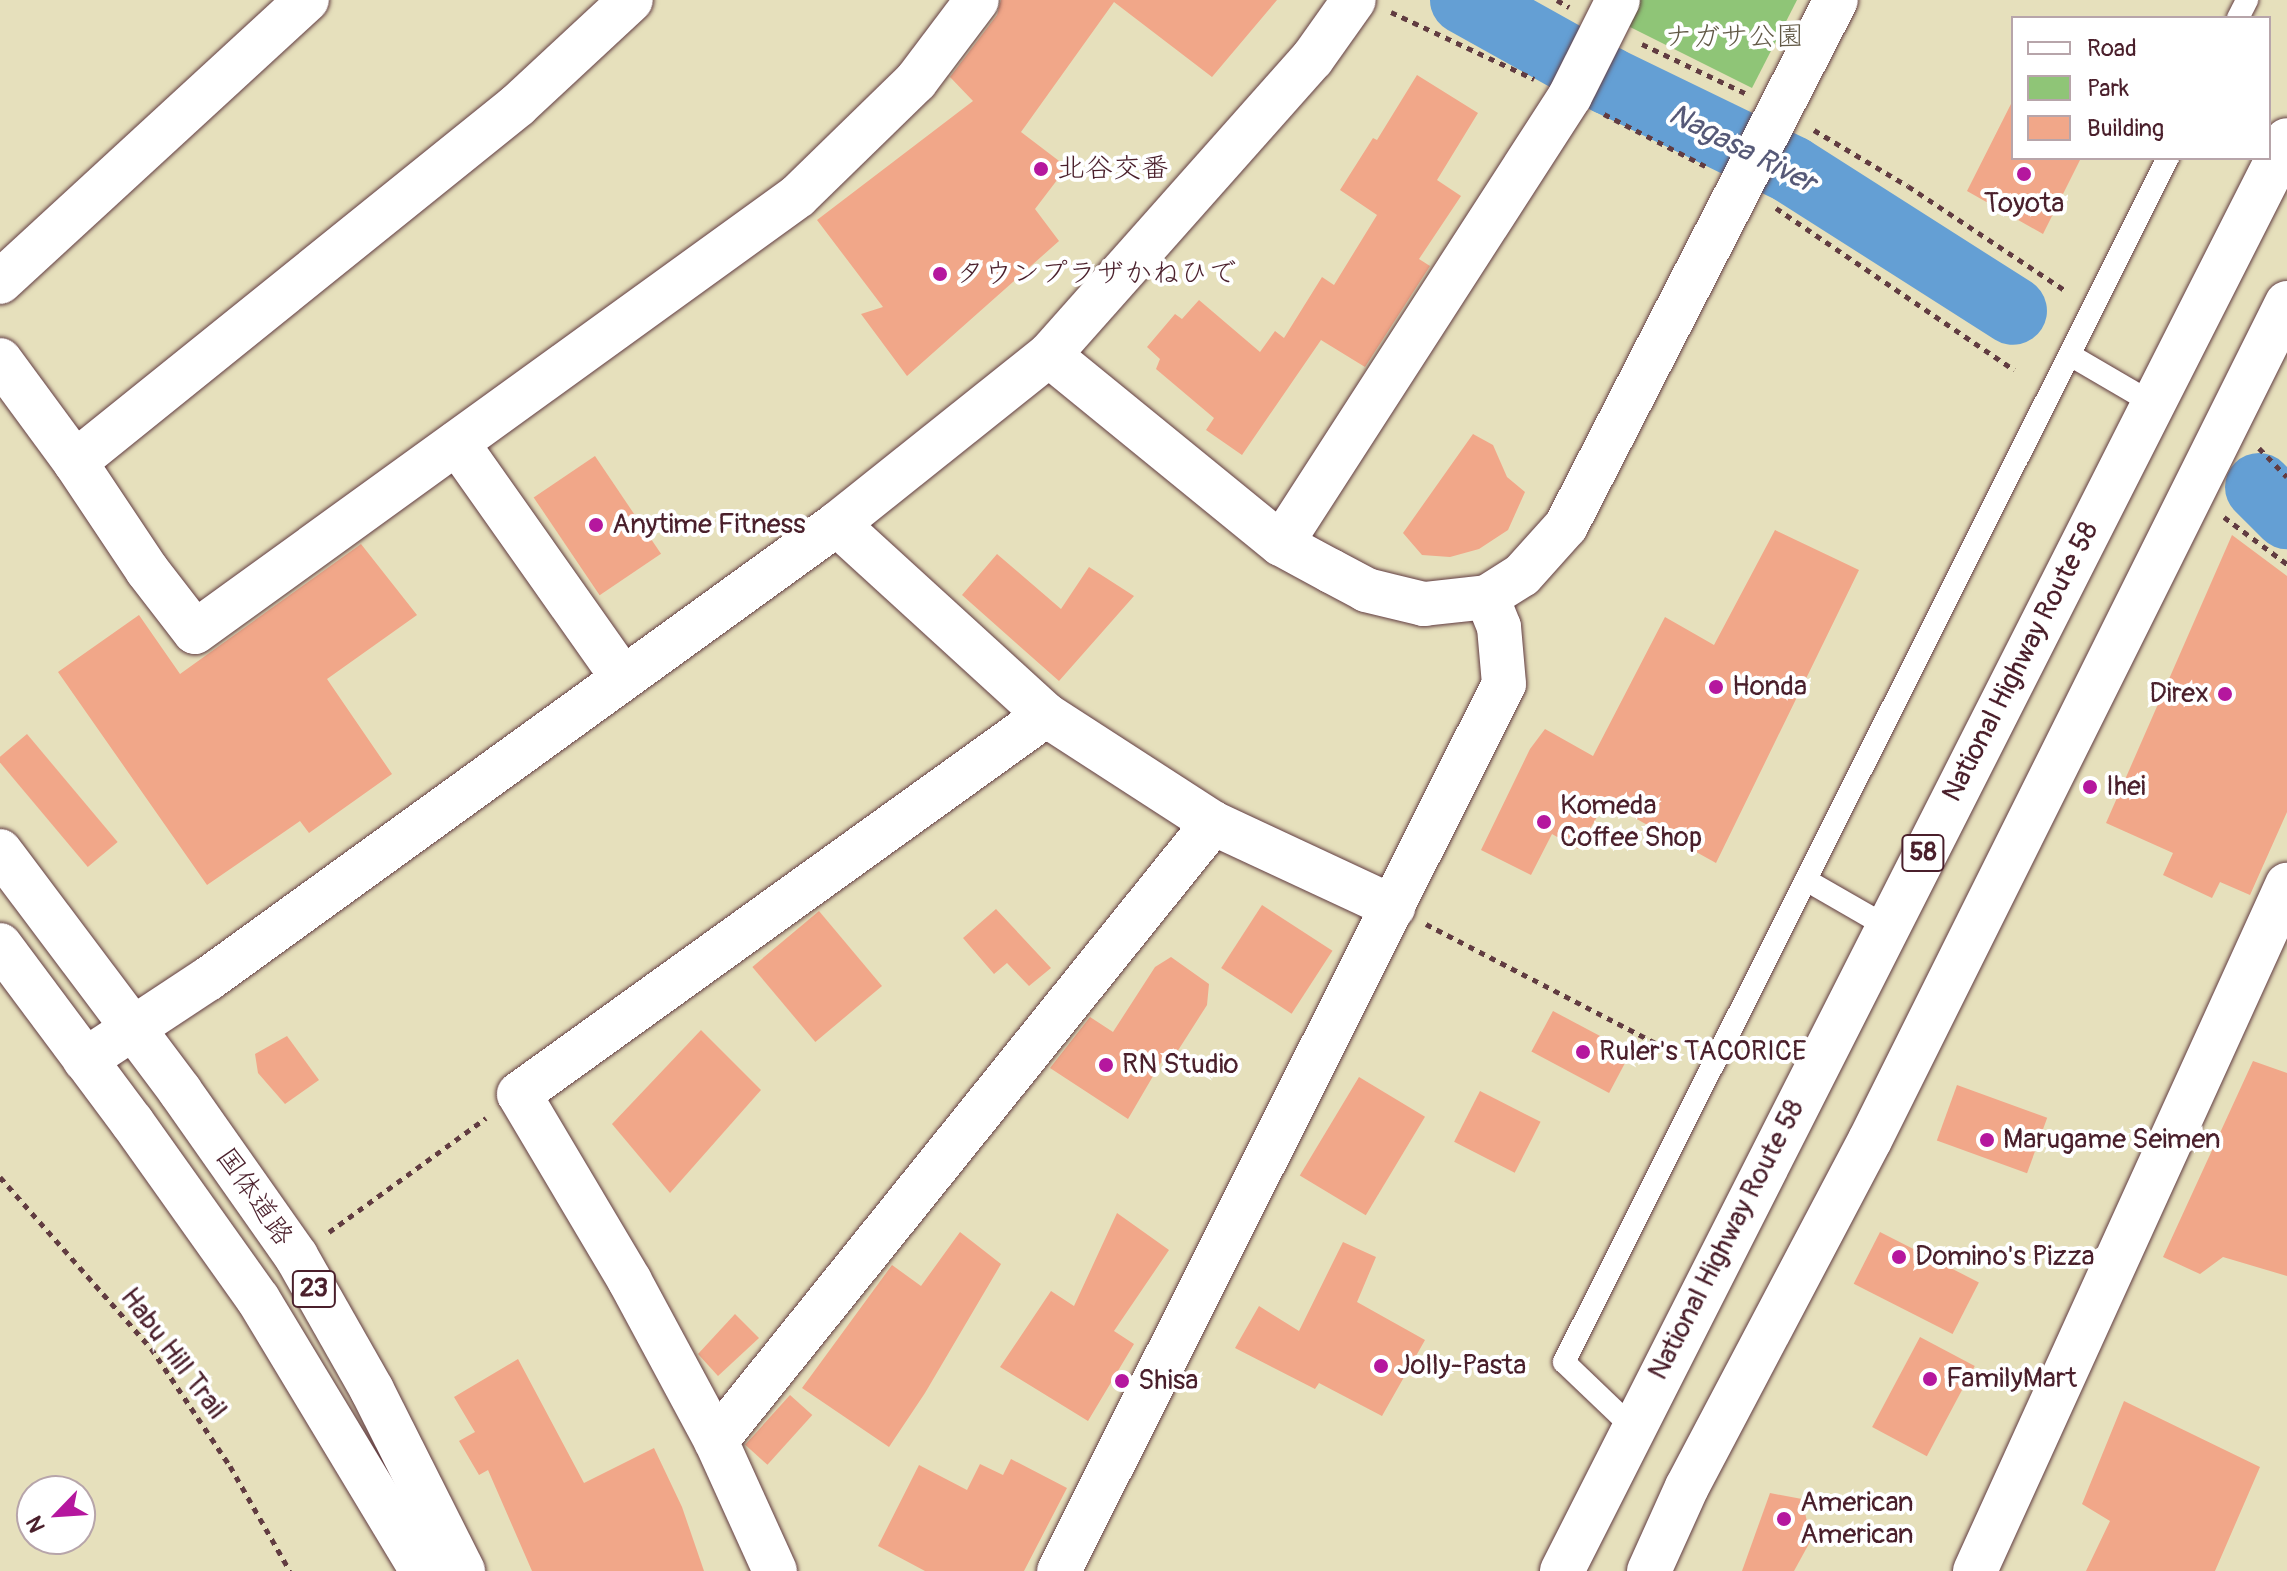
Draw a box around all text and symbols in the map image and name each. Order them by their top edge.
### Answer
legend [2011,16,2271,160]
park label: ナガサ公園 [1664,20,1804,54]
text: Road [2087,34,2137,63]
text: Park [2087,74,2129,103]
water label: Nagasa River [1663,97,1821,201]
text: Building [2087,114,2164,143]
place label: 北谷交番 [1057,152,1169,186]
marker: 北谷交番 [1032,160,1050,178]
marker: Toyota [2015,165,2033,183]
place label: Toyota [1984,187,2064,221]
place label: タウンプラザかねひで [956,257,1236,291]
marker: タウンプラザかねひで [931,265,949,283]
place label: Anytime Fitness [612,508,806,542]
marker: Anytime Fitness [587,516,605,534]
street label: National Highway Route 58 [1936,516,2106,808]
place label: Honda [1732,670,1807,704]
place label: Direx [2149,677,2209,711]
marker: Honda [1707,678,1725,696]
marker: Direx [2216,685,2234,703]
place label: Ihei [2106,770,2146,804]
marker: Ihei [2081,778,2099,796]
place label: Komeda Coffee Shop [1560,789,1702,855]
marker: Komeda Coffee Shop [1535,813,1553,831]
road number: 58 [1901,831,1945,875]
place label: Ruler's TACORICE [1599,1035,1807,1069]
marker: Ruler's TACORICE [1574,1043,1592,1061]
place label: RN Studio [1122,1048,1239,1082]
marker: RN Studio [1097,1056,1115,1074]
street label: National Highway Route 58 [1642,1094,1812,1386]
place label: Marugame Seimen [2003,1123,2221,1157]
marker: Marugame Seimen [1978,1131,1996,1149]
street label: 国体道路 [208,1141,300,1253]
place label: Domino's Pizza [1915,1240,2095,1274]
marker: Domino's Pizza [1890,1248,1908,1266]
road number: 23 [290,1267,338,1311]
street label: Habu Hill Trail [113,1282,233,1426]
place label: Jolly-Pasta [1397,1349,1526,1383]
marker: Jolly-Pasta [1372,1357,1390,1375]
place label: FamilyMart [1946,1362,2077,1396]
place label: Shisa [1138,1364,1198,1398]
marker: FamilyMart [1921,1370,1939,1388]
marker: Shisa [1113,1372,1131,1390]
north arrow [16,1475,96,1555]
place label: American American [1800,1486,1914,1552]
marker: American American [1775,1510,1793,1528]
text: N [20,1512,52,1537]

